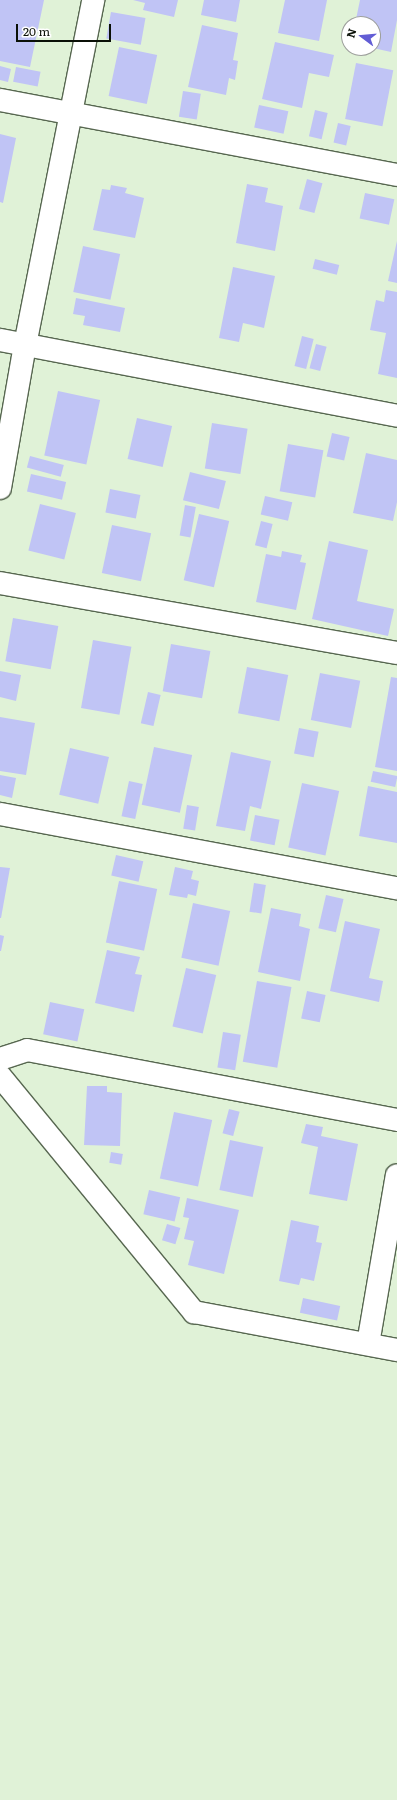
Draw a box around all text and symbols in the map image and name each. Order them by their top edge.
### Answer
scale bar [18,16,113,42]
north arrow [341,16,381,56]
text: 20 m [23,22,50,40]
text: N [341,26,359,40]

